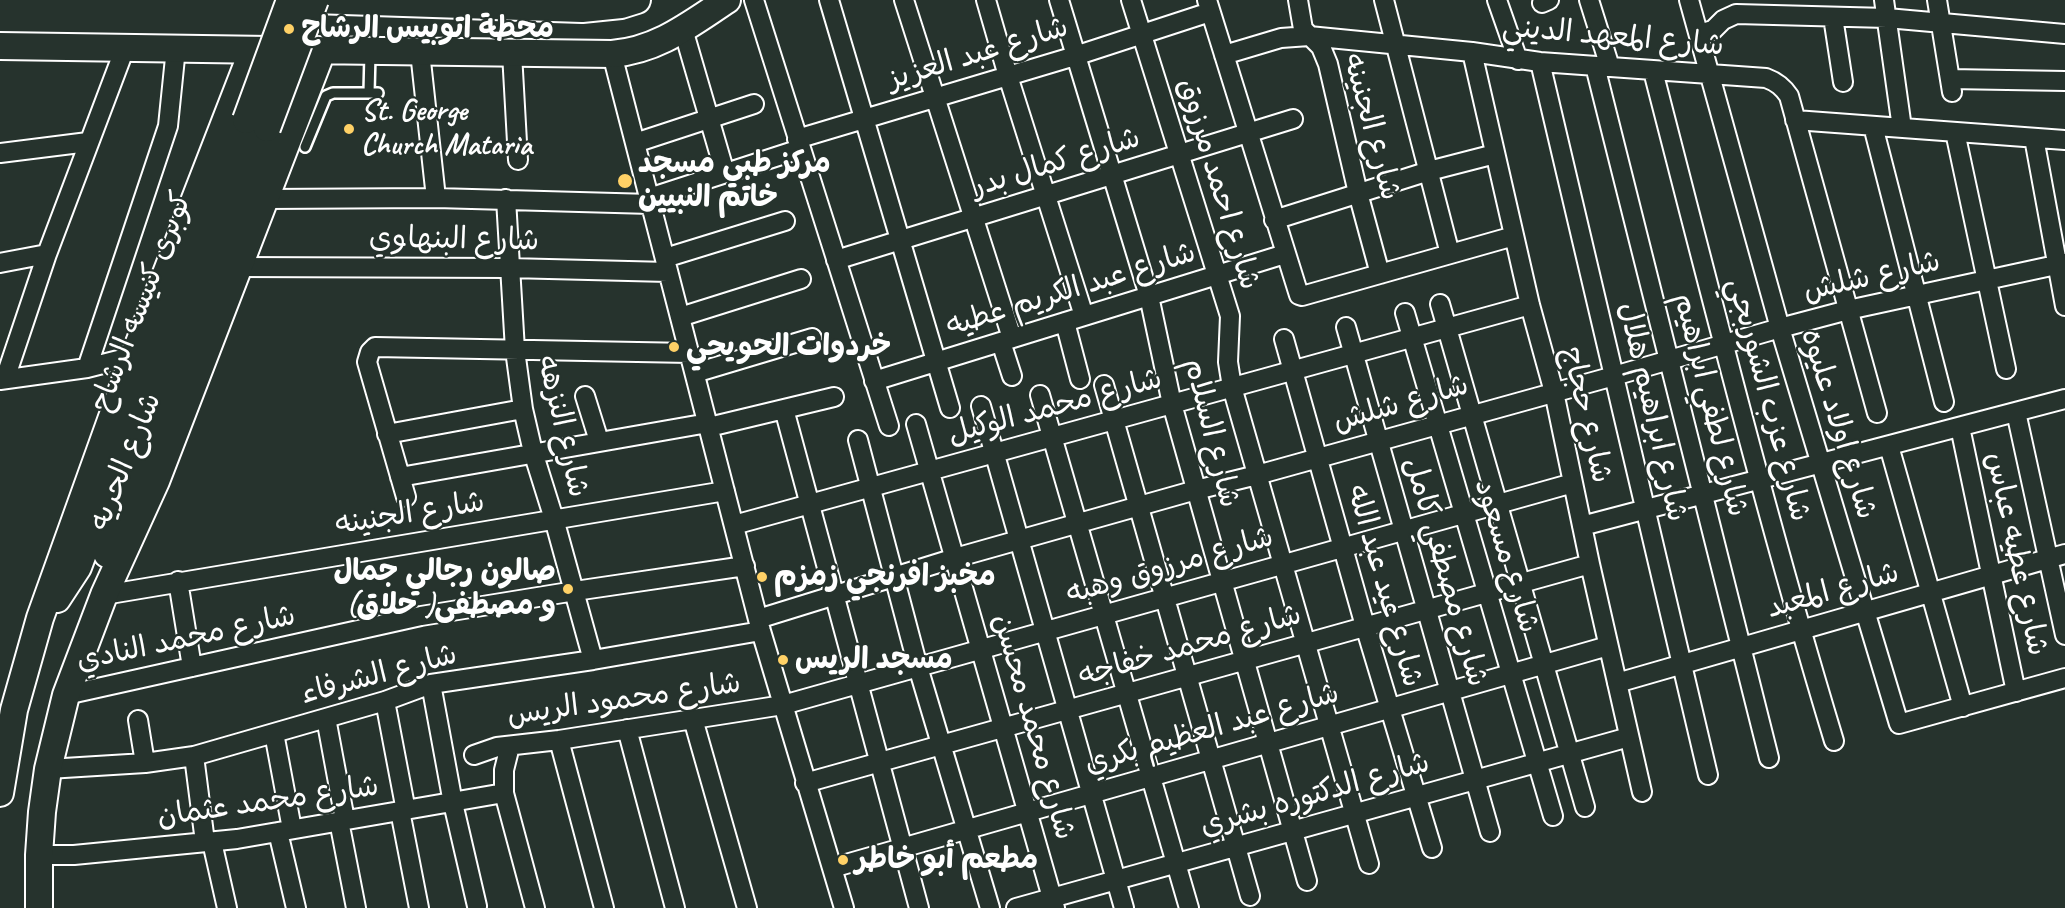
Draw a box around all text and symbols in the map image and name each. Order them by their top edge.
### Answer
street label: شارع عبد العزيز [883,9,1073,99]
street label: شارع المعهد الديني [1501,9,1725,65]
place label: محطة اتوبيس الرشاح [301,11,554,47]
marker: محطة اتوبيس الرشاح [282,22,296,36]
street label: شارع الجنينه [1334,50,1408,204]
street label: شارع احمد مرزوق [1169,74,1267,294]
place label: St. George Church Mataria [361,94,532,164]
street label: شارع كمال بدر [967,120,1145,206]
marker: St. George Church Mataria [342,122,356,136]
place label: مركز طبي مسجد خاتم النبيين [638,146,831,216]
marker: مركز طبي مسجد خاتم النبيين [616,172,634,190]
street label: كوبرى كنيسه الرشاح [83,187,201,417]
street label: شارع البنهاوي [369,221,539,259]
street label: شارع عبد الكريم عطيه [942,235,1200,345]
street label: شارع شلش [1800,244,1944,310]
street label: شارع عزب الشوربجي [1718,274,1818,526]
street label: شارع لطفي ابراهيم [1665,289,1755,521]
street label: شارع ابراهيم هلال [1609,299,1695,525]
street label: شارع اولاد عليوه [1792,324,1884,524]
place label: خردوات الحويحي [686,329,891,365]
marker: خردوات الحويحي [667,340,681,354]
street label: شارع حجاج [1553,343,1619,487]
street label: شارع النزهه [528,351,596,501]
street label: شارع السلام [1175,355,1247,511]
street label: شارع محمد الوكيل [944,361,1166,453]
street label: شارع شلش [1329,367,1473,441]
street label: شارع الحريه [82,388,170,536]
street label: شارع عطيه عباس [1977,449,2055,659]
street label: شارع مصطفي كامل [1395,453,1495,691]
street label: شارع مسعود [1466,475,1546,637]
street label: شارع عيد عبد الله [1338,481,1430,691]
street label: شارع الجنينه [333,484,487,544]
street label: شارع مرزوق وهبه [1062,519,1278,613]
place label: صالون رجالي جمال و مصطفى( حلاق) [333,554,556,624]
street label: شارع المعبد [1763,555,1903,627]
place label: مخبز افرنجي زمزم [774,559,996,595]
marker: مخبز افرنجي زمزم [755,570,769,584]
marker: صالون رجالي جمال و مصطفى( حلاق) [561,582,575,596]
street label: شارع محمد خفاجه [1074,597,1306,695]
street label: شارع محمد النادي [73,598,299,680]
street label: شارع محمد محسن [984,610,1082,844]
street label: شارع الشرفاء [297,637,461,713]
place label: مسجد الريس [795,642,953,678]
marker: مسجد الريس [776,653,790,667]
street label: شارع محمود الريس [505,666,743,734]
street label: شارع عبد العظيم بكري [1081,675,1343,783]
street label: شارع الدكتوره بشري [1196,745,1434,845]
street label: شارع محمد عثمان [155,769,381,835]
place label: مطعم أبو خاطر [855,842,1038,878]
marker: مطعم أبو خاطر [836,853,850,867]

